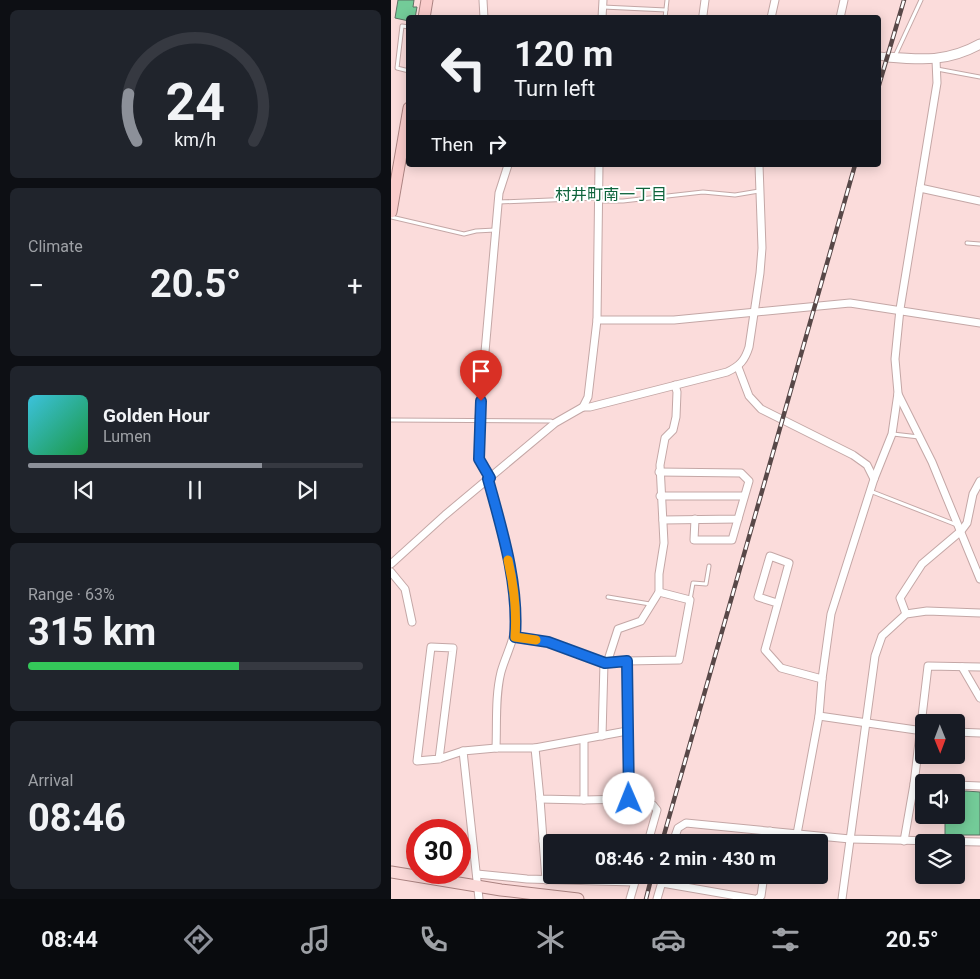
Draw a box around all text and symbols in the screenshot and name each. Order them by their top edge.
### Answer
text: 120 m [514,34,613,75]
icon: left [431,35,496,100]
text: 24 [166,72,225,133]
text: Turn left [514,76,595,101]
text: km/h [175,129,216,150]
icon: right [483,130,511,158]
text: Then [431,133,473,156]
district label: 村井町南一丁目 [555,185,667,204]
text: Climate [28,237,83,256]
text: 20.5° [150,262,241,306]
text: − [28,269,44,302]
text: + [347,269,363,302]
pin [460,350,502,401]
icon: arrive [467,357,495,385]
text: Golden Hour [103,404,210,427]
text: Lumen [103,427,151,446]
icon: previous [70,476,98,504]
icon: pause [181,476,209,504]
icon: next [293,476,321,504]
text: Range · 63% [28,585,115,604]
text: 315 km [28,610,156,654]
north arrow [915,714,965,764]
map controls [915,714,965,884]
text: Arrival [28,771,73,790]
position arrow [602,772,654,824]
button: sound [915,774,965,824]
text: 08:46 [28,796,126,840]
speed limit sign: 30 [406,819,471,884]
button: layers [915,834,965,884]
text: 08:46 · 2 min · 430 m [595,847,776,870]
icon: directions [181,922,216,957]
icon: music [298,922,333,957]
icon: phone [416,922,451,957]
icon: climate [533,922,568,957]
icon: car [651,922,686,957]
icon: filters [768,922,803,957]
text: 08:44 [41,927,98,952]
text: 20.5° [886,927,939,952]

